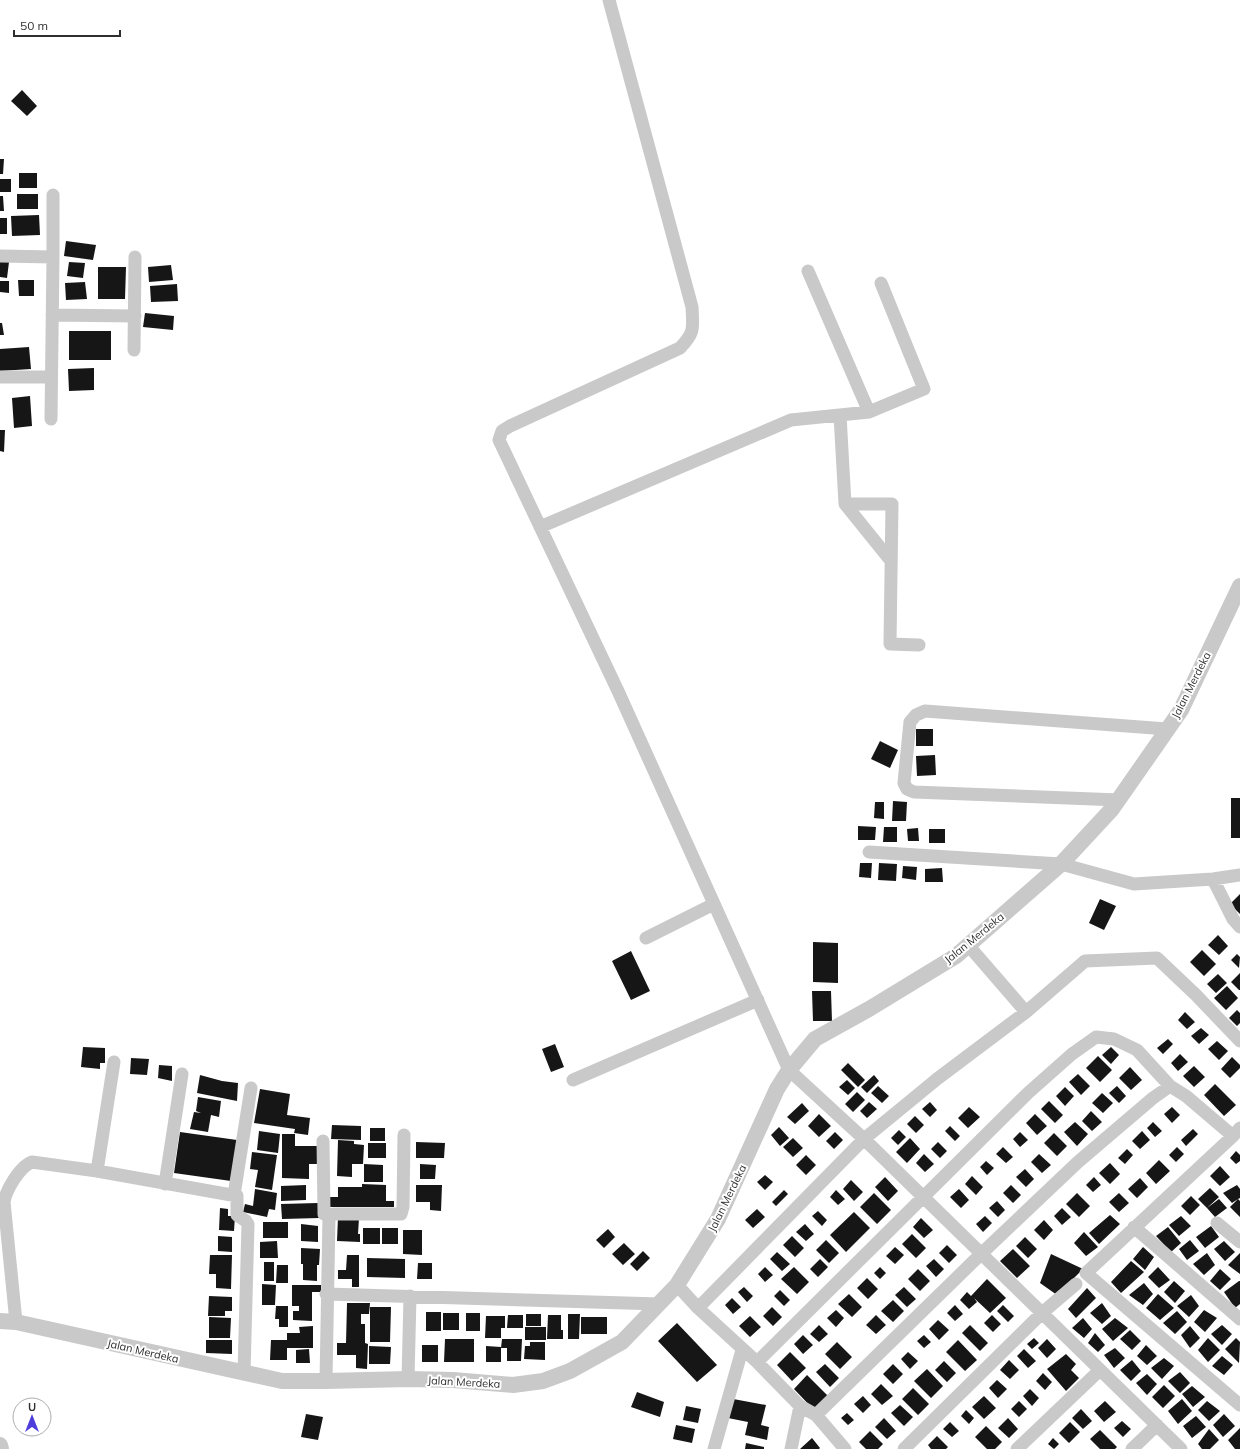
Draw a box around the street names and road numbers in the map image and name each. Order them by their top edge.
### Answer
street label: Jalan Merdeka [1168,649,1214,721]
street label: Jalan Merdeka [941,910,1007,966]
street label: Jalan Merdeka [705,1162,749,1234]
street label: Jalan Merdeka [106,1336,180,1366]
street label: Jalan Merdeka [427,1373,501,1391]

